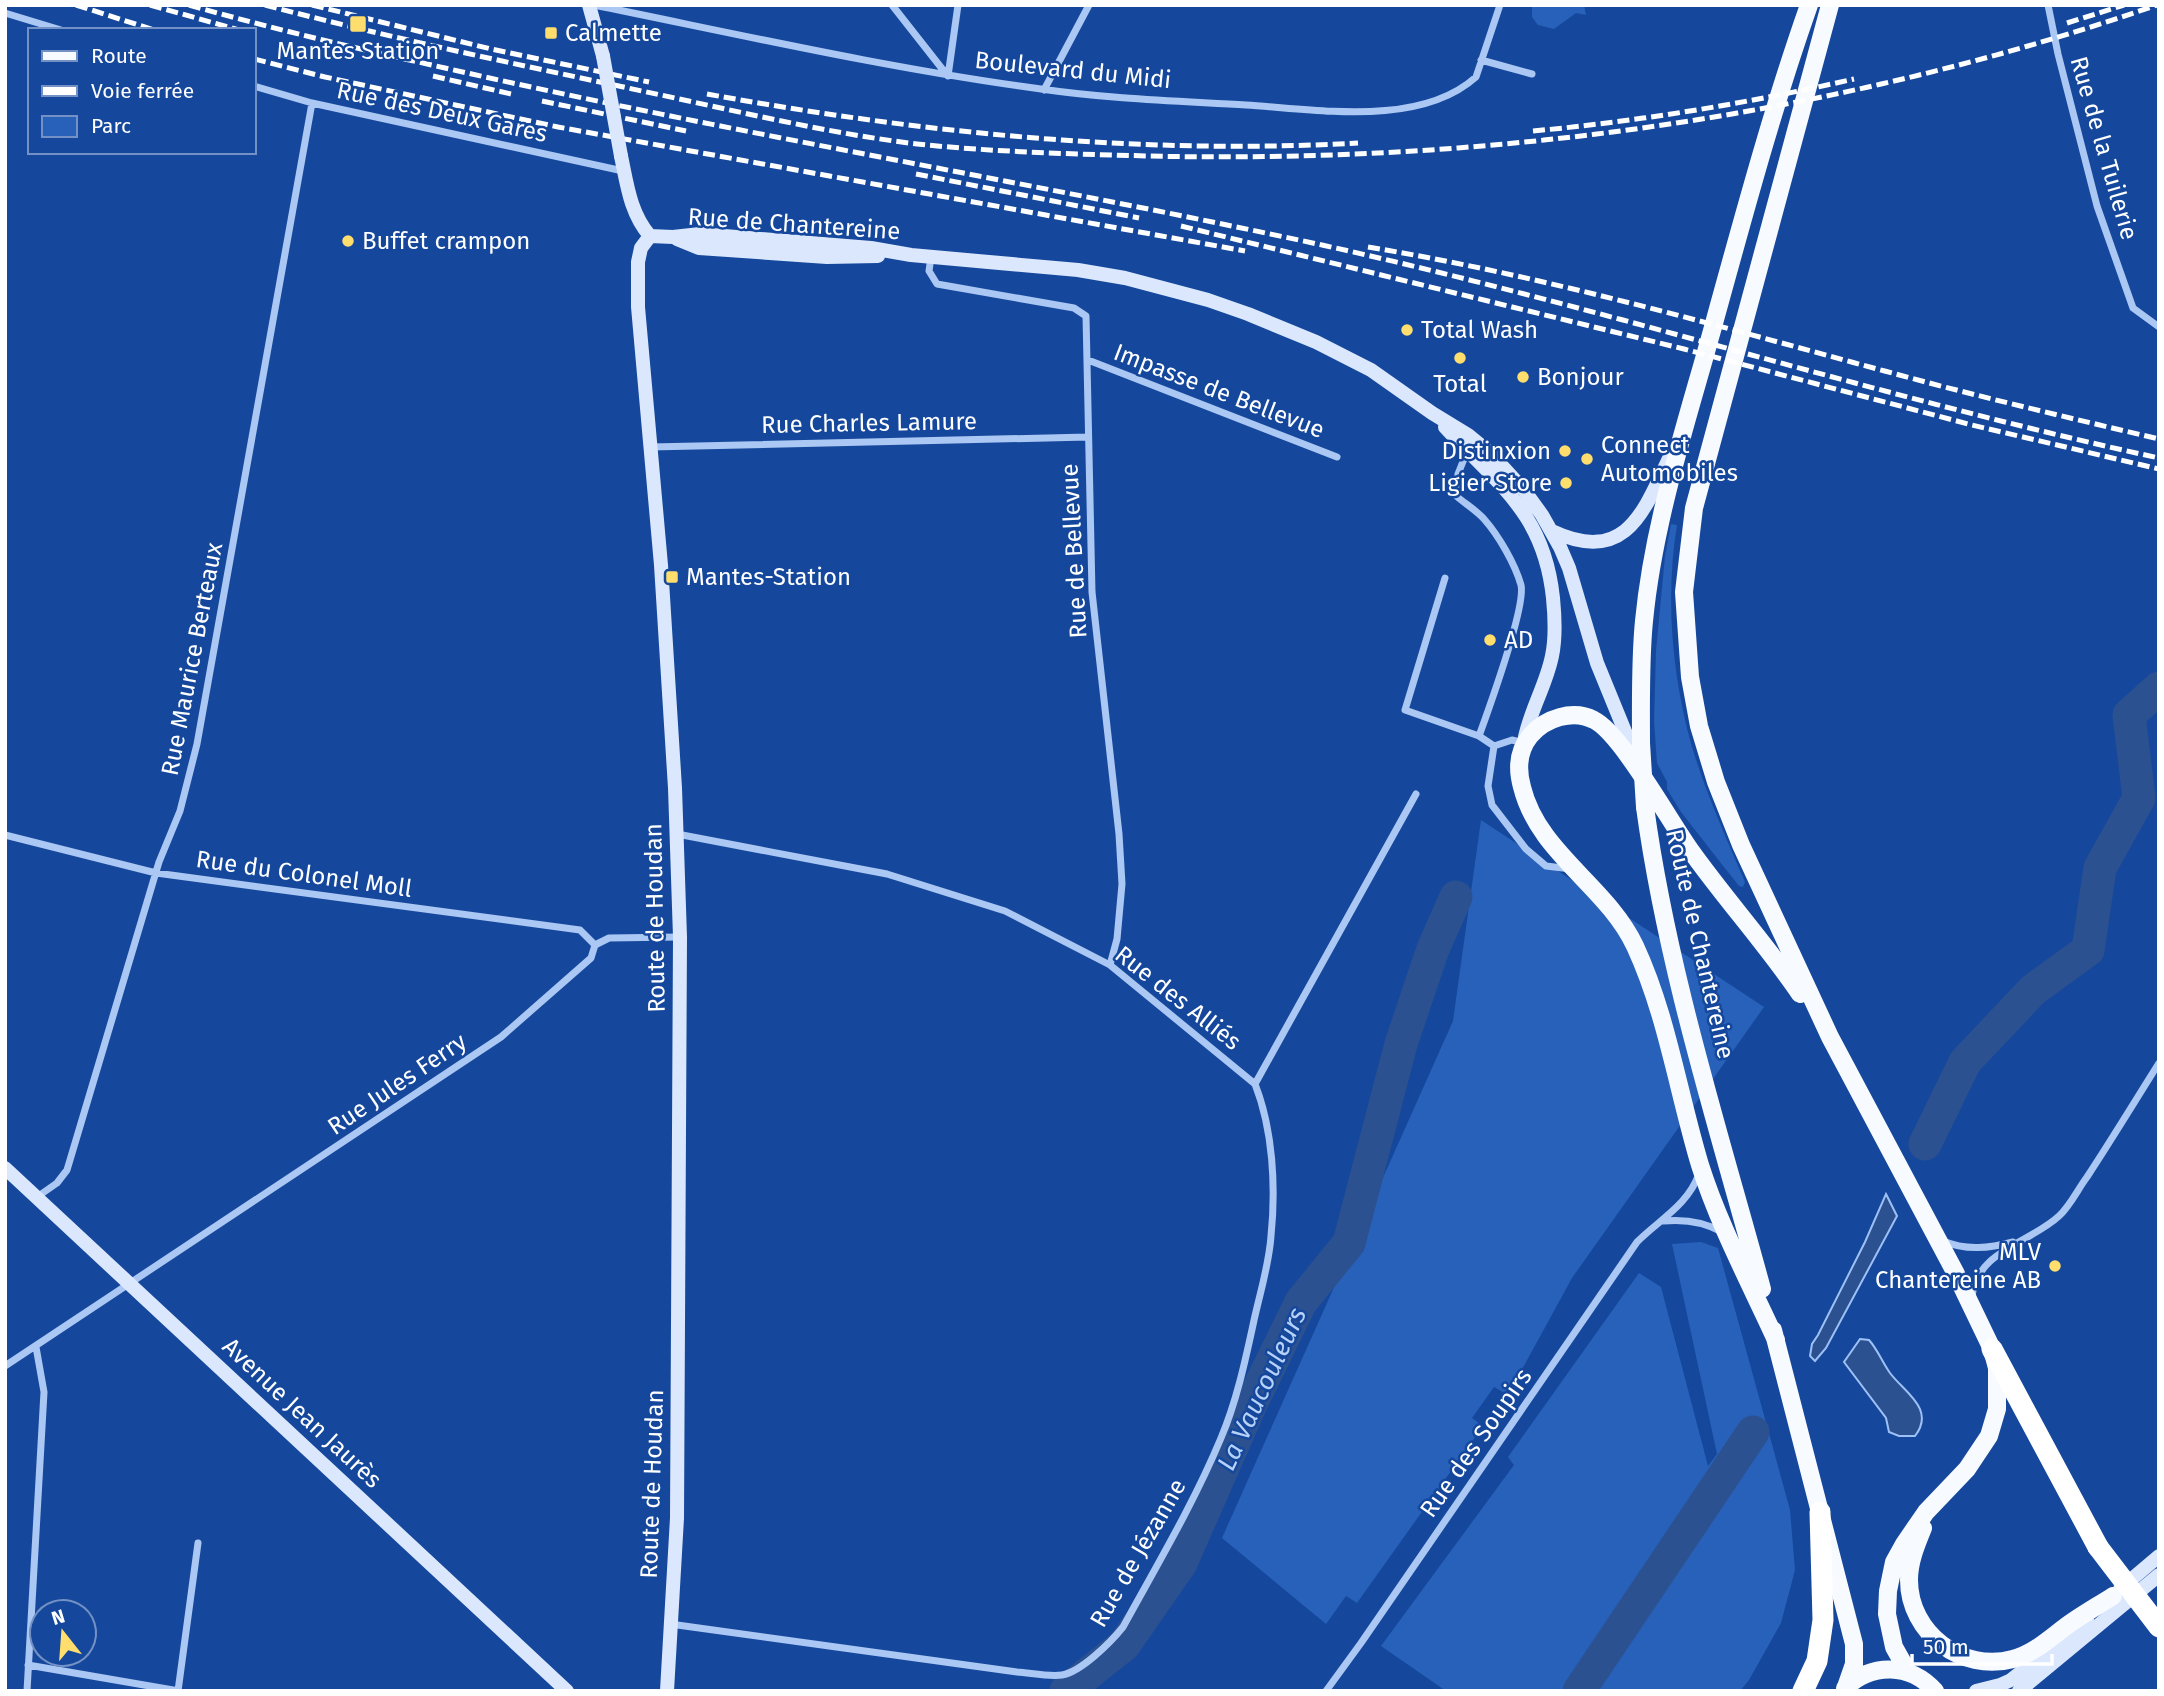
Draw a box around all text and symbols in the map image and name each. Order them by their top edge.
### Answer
marker: Mantes Station [348,14,368,34]
place label: Calmette [565,19,662,47]
marker: Calmette [543,25,559,41]
legend [28,28,256,154]
place label: Mantes Station [277,37,439,65]
text: Route [91,43,147,69]
street label: Boulevard du Midi [973,46,1173,94]
street label: Rue de la Tuilerie [2064,53,2144,243]
street label: Rue des Deux Gares [334,76,550,148]
text: Voie ferrée [91,78,194,104]
text: Parc [91,113,131,139]
street label: Rue de Chantereine [687,203,901,245]
place label: Buffet crampon [362,227,530,255]
marker: Buffet crampon [340,233,356,249]
place label: Total Wash [1421,316,1538,344]
marker: Total Wash [1399,322,1415,338]
street label: Impasse de Bellevue [1110,338,1328,444]
marker: Total [1452,350,1468,366]
place label: Bonjour [1537,363,1624,391]
marker: Bonjour [1515,369,1531,385]
place label: Total [1433,370,1487,398]
street label: Rue Charles Lamure [761,407,977,439]
place label: Connect Automobiles [1601,431,1738,487]
place label: Distinxion [1442,437,1551,465]
marker: Distinxion [1557,443,1573,459]
marker: Connect Automobiles [1579,451,1595,467]
street label: Rue de Bellevue [1055,463,1093,639]
place label: Ligier Store [1428,469,1552,497]
marker: Ligier Store [1558,475,1574,491]
street label: Rue Maurice Berteaux [156,540,228,778]
place label: Mantes-Station [686,563,851,591]
marker: Mantes-Station [664,569,680,585]
place label: AD [1504,626,1533,654]
marker: AD [1482,632,1498,648]
street label: Route de Houdan [639,823,671,1013]
street label: Route de Chantereine [1660,826,1740,1062]
street label: Rue du Colonel Moll [194,845,414,903]
street label: Rue des Alliés [1110,940,1246,1056]
street label: Rue Jules Ferry [322,1027,472,1141]
place label: MLV Chantereine AB [1875,1238,2042,1294]
marker: MLV Chantereine AB [2047,1258,2063,1274]
water label: La Vaucouleurs [1211,1303,1313,1475]
street label: Avenue Jean Jaurès [217,1332,387,1494]
street label: Rue des Soupirs [1414,1363,1538,1523]
street label: Route de Houdan [635,1389,669,1579]
street label: Rue de Jézanne [1084,1474,1192,1632]
north arrow [28,1598,98,1668]
text: N [49,1604,68,1630]
scale bar [1912,1622,2052,1666]
text: 50 m [1923,1634,1969,1660]

